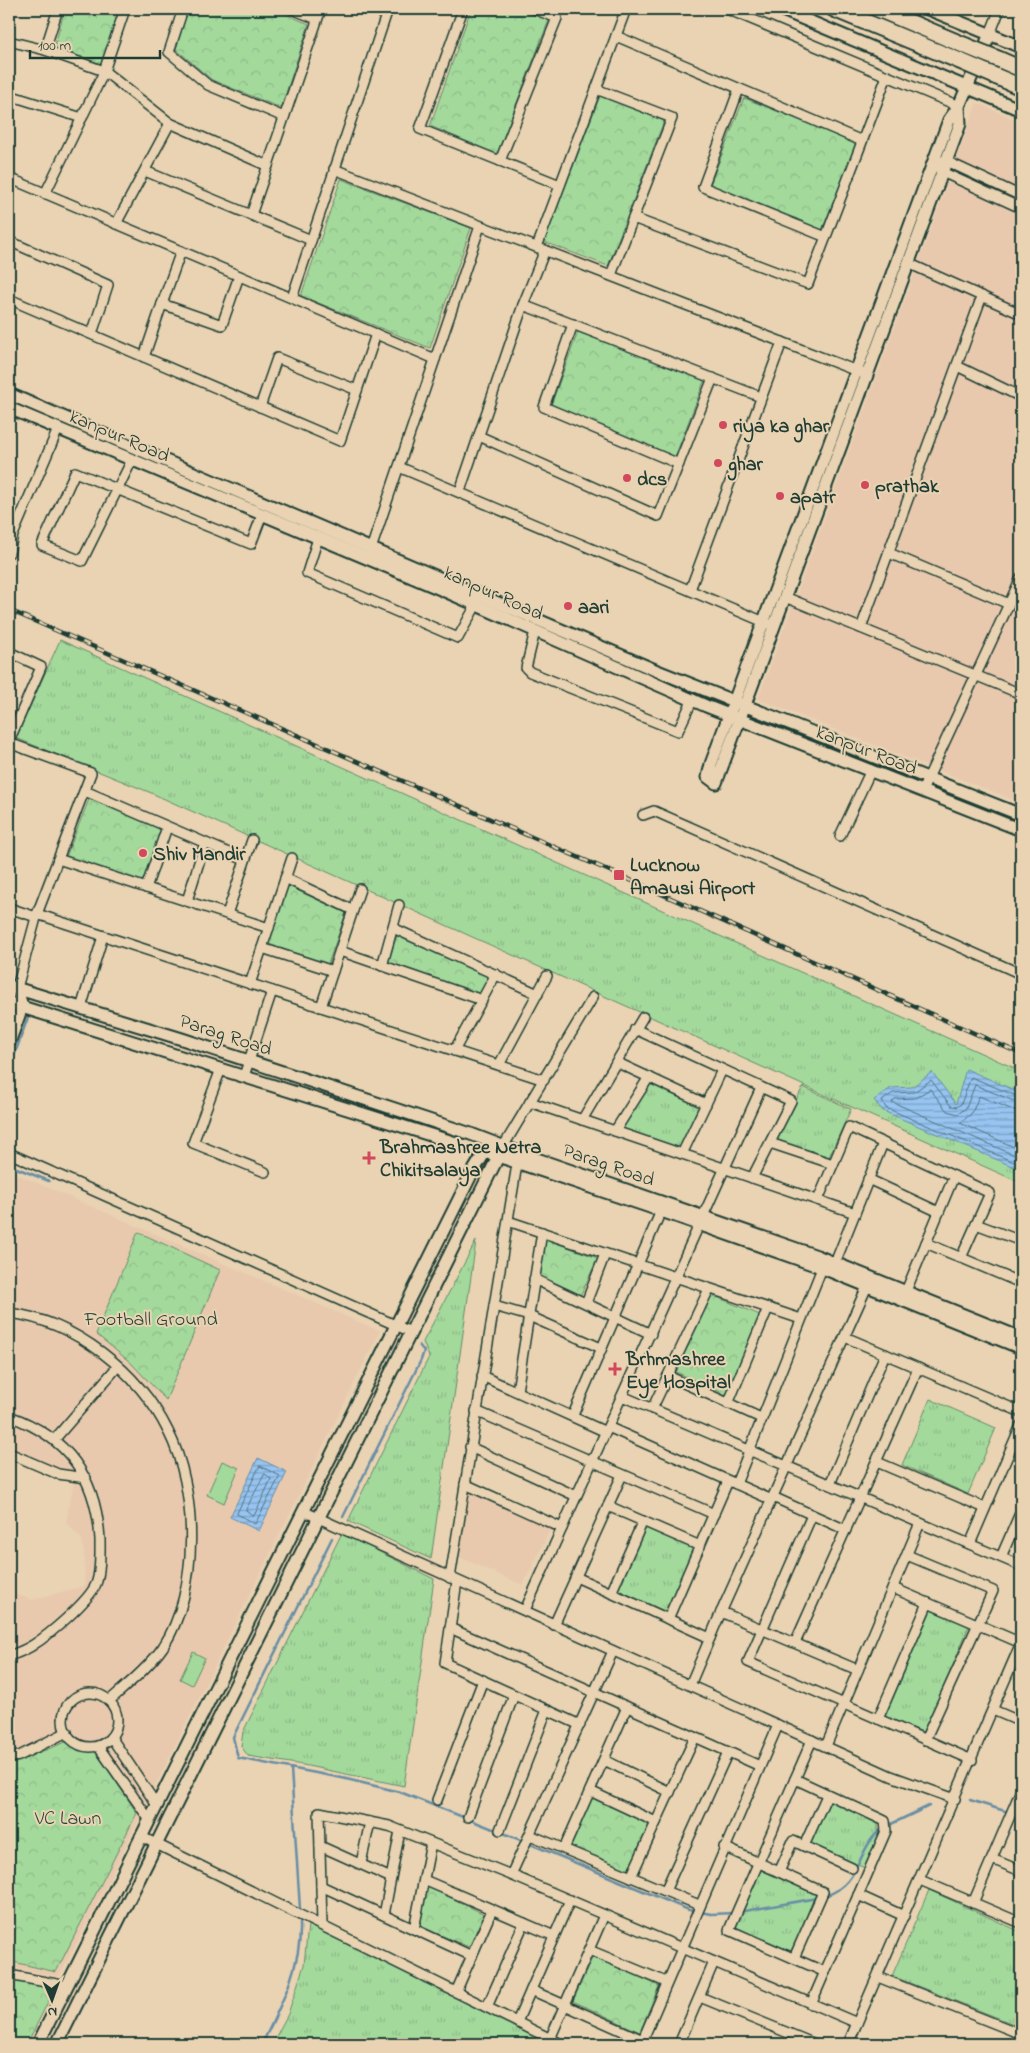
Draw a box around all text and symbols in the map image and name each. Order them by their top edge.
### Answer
scale bar [30,28,160,60]
text: 100 m [38,35,71,57]
street label: kanpur Road [64,403,174,471]
place label: riya ka ghar [733,413,830,443]
marker: riya ka ghar [717,419,729,431]
place label: ghar [727,451,763,481]
marker: ghar [712,457,724,469]
place label: dcs [637,466,667,495]
marker: dcs [621,472,633,484]
place label: prathak [875,473,940,502]
marker: prathak [859,479,871,491]
place label: apatr [790,484,836,513]
marker: apatr [774,490,786,502]
street label: kanpur Road [438,559,547,629]
place label: aari [578,594,610,623]
marker: aari [562,600,574,612]
street label: kanpur Road [811,719,921,784]
place label: Shiv Mandir [153,841,246,870]
marker: Shiv Mandir [137,847,149,859]
place label: Lucknow Amausi Airport [630,852,755,904]
marker: Lucknow Amausi Airport [612,868,626,882]
street label: Parag Road [175,1008,275,1066]
place label: Brahmashree Netra Chikitsalaya [379,1134,541,1187]
street label: Parag Road [558,1137,658,1197]
marker: Brahmashree Netra Chikitsalaya [362,1151,376,1165]
park label: Football Ground [83,1306,218,1335]
place label: Brhmashree Eye Hospital [625,1346,731,1399]
marker: Brhmashree Eye Hospital [608,1362,622,1376]
park label: VC Lawn [34,1805,101,1834]
north arrow [28,1976,78,2026]
text: N [47,2001,57,2022]

